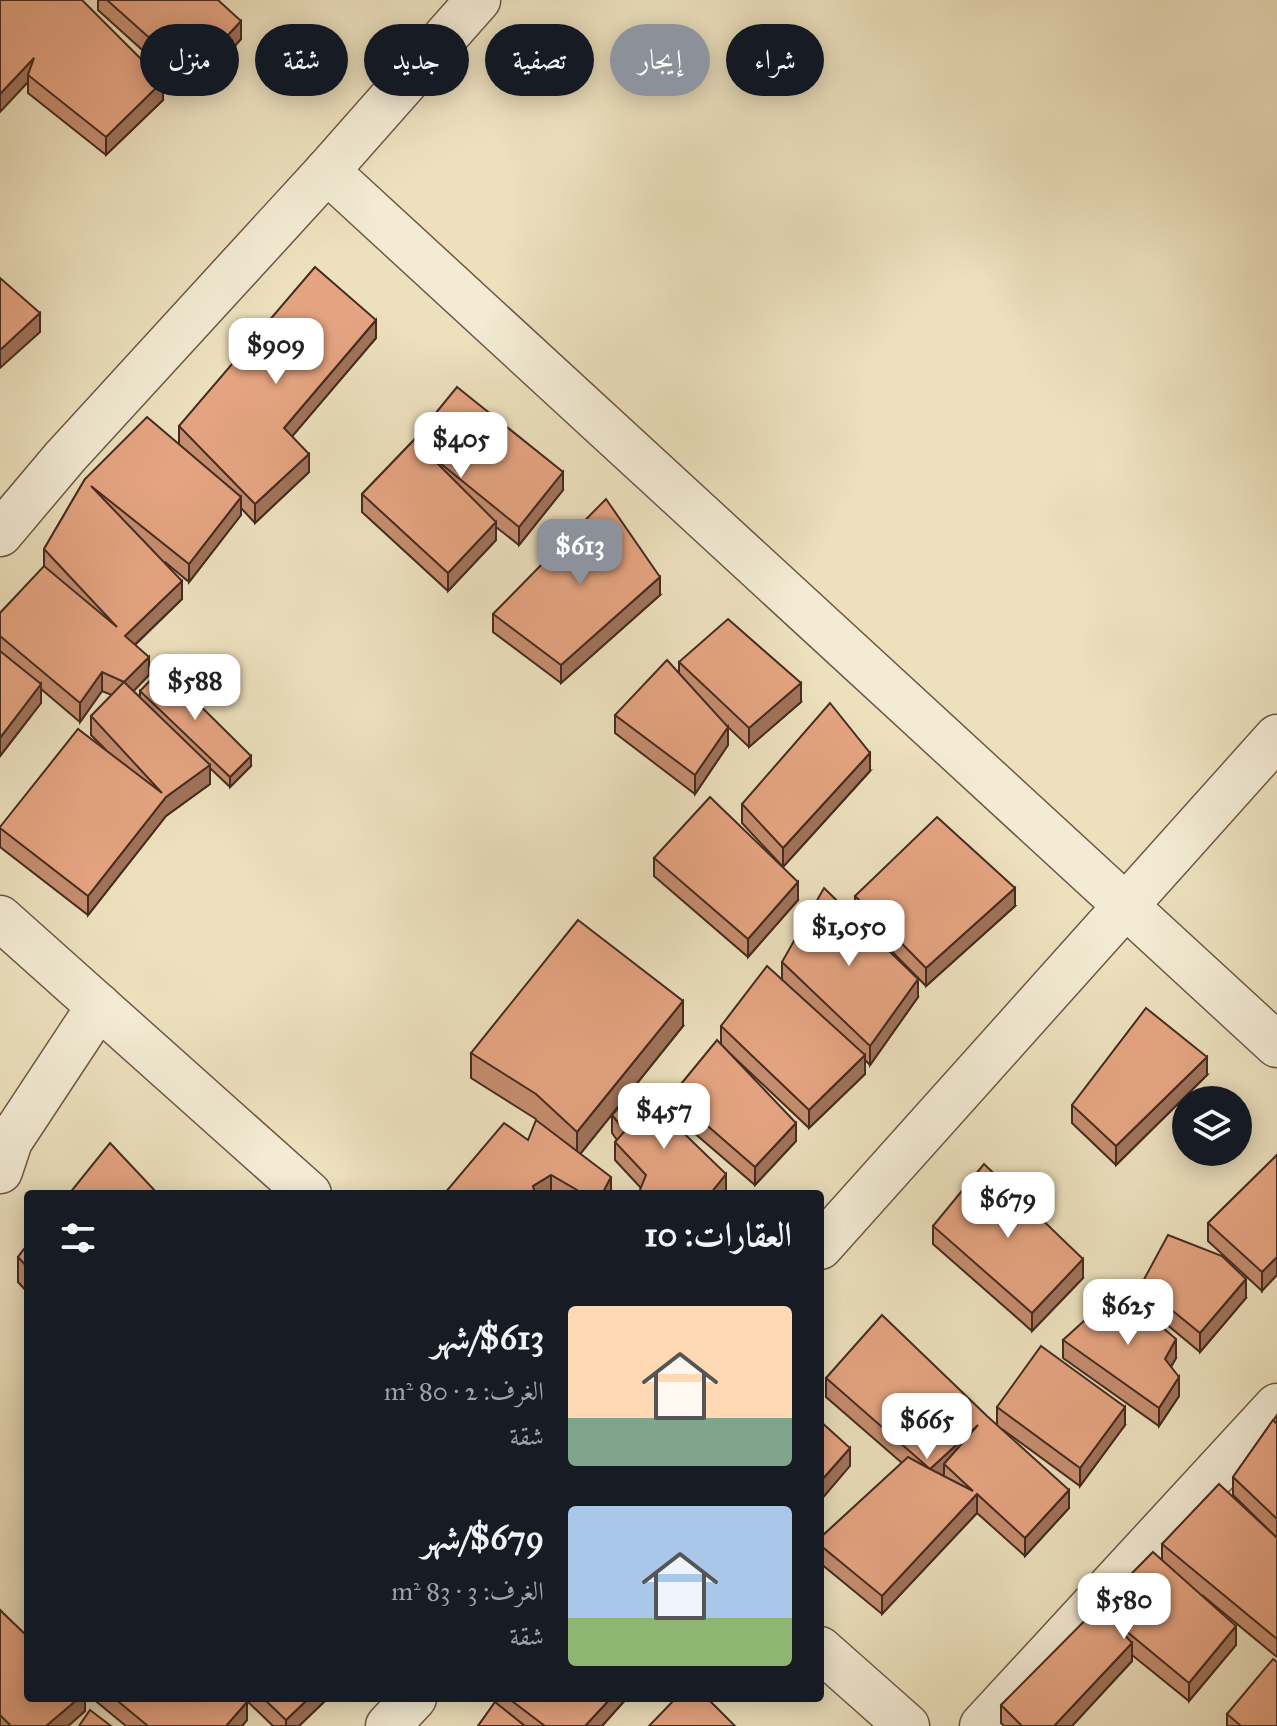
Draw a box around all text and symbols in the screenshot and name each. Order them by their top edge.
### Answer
chip: منزل [140,24,239,96]
chip: شقة [255,24,348,96]
chip: جديد [364,24,469,96]
chip: تصفية [485,24,594,96]
chip: إيجار [610,24,710,96]
chip: شراء [726,24,824,96]
pin: $909 [229,318,323,386]
text: $909 [247,328,305,360]
pin: $405 [414,412,508,480]
text: $405 [432,422,490,454]
pin: $613 [533,519,627,587]
text: $613 [555,529,605,561]
pin: $588 [148,654,242,722]
text: $588 [167,664,223,696]
pin: $1,050 [784,900,914,968]
text: $1,050 [812,910,886,942]
pin: $457 [617,1083,711,1151]
map controls [1172,1086,1252,1166]
button: layers [1172,1086,1252,1166]
text: $457 [636,1093,692,1125]
pin: $679 [961,1172,1055,1240]
text: $679 [980,1182,1036,1214]
text: العقارات: 10 [644,1214,792,1255]
icon: filters [56,1216,100,1260]
pin: $625 [1081,1279,1175,1347]
text: $625 [1101,1289,1155,1321]
text: $613/شهر [431,1317,544,1358]
icon: home [632,1338,728,1434]
text: الغرف: 2 · 80 m² [384,1375,544,1407]
pin: $665 [880,1393,974,1461]
text: $665 [900,1403,954,1435]
text: شقة [510,1420,544,1452]
text: $679/شهر [422,1517,544,1558]
icon: home [632,1538,728,1634]
pin: $580 [1077,1573,1171,1641]
text: الغرف: 3 · 83 m² [391,1575,544,1607]
text: $580 [1096,1583,1152,1615]
text: شقة [510,1620,544,1652]

